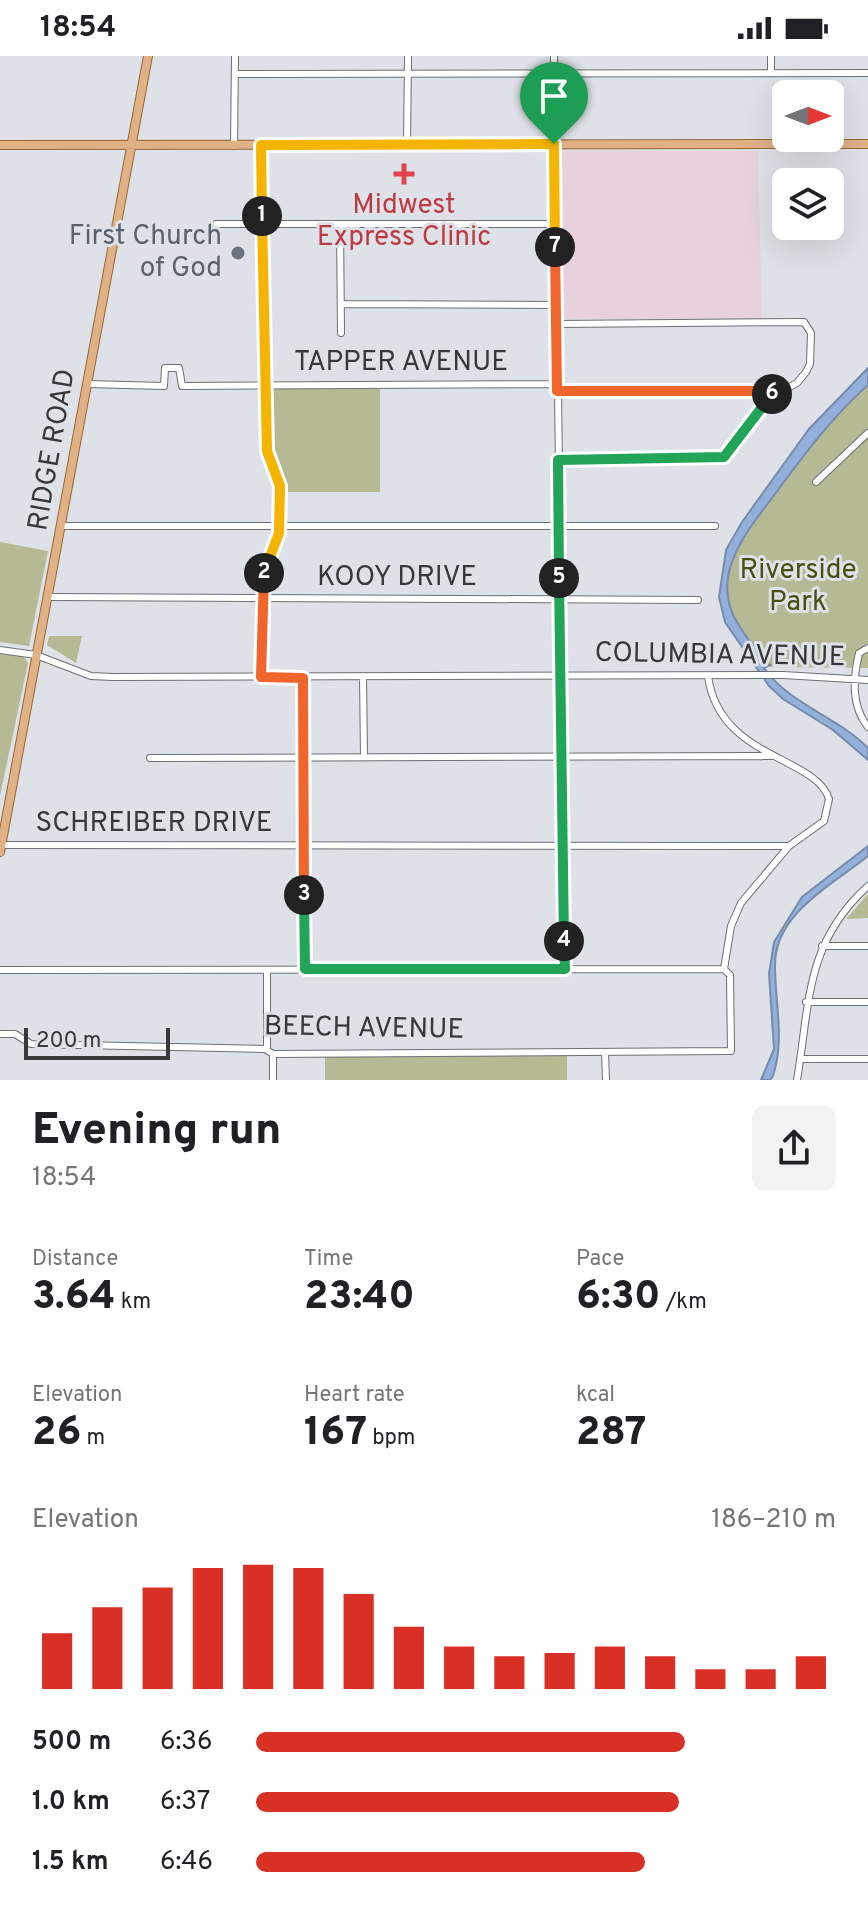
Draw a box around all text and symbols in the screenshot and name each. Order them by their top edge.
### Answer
text: 18:54 [40,10,116,47]
pin [520,62,588,144]
icon: arrive [532,74,576,118]
north arrow [772,80,844,152]
map controls [772,80,844,240]
marker: Midwest Express Clinic [393,163,415,185]
button: layers [772,168,844,240]
place label: Midwest Express Clinic [317,188,491,256]
pin: 1 [242,196,282,236]
text: 1 [258,202,266,229]
place label: First Church of God [69,219,222,287]
pin: 7 [535,227,575,267]
text: 7 [549,233,561,260]
marker: First Church of God [229,244,247,262]
street label: TAPPER AVENUE [294,345,508,381]
street label: RIDGE ROAD [21,366,85,534]
pin: 6 [752,374,792,414]
text: 6 [765,380,779,407]
pin: 2 [244,553,284,593]
park label: Riverside Park [740,553,856,621]
pin: 5 [539,558,579,598]
text: 2 [257,559,271,586]
street label: KOOY DRIVE [317,560,477,596]
text: 5 [552,564,566,591]
street label: COLUMBIA AVENUE [594,636,846,676]
street label: SCHREIBER DRIVE [35,806,273,842]
pin: 3 [284,875,324,915]
text: 3 [297,881,311,908]
pin: 4 [544,921,584,961]
text: 4 [557,927,571,954]
street label: BEECH AVENUE [264,1009,464,1049]
scale bar [24,1024,170,1060]
text: 200 m [36,1028,101,1055]
text: Evening run [32,1104,281,1160]
button: share [752,1106,836,1190]
text: 18:54 [32,1162,96,1195]
text: Distance [32,1246,118,1273]
text: Time [304,1246,353,1273]
text: Pace [576,1246,624,1273]
text: 3.64 [32,1273,116,1323]
text: 23:40 [304,1273,415,1323]
text: 6:30 [576,1273,661,1323]
text: km [116,1289,151,1316]
text: /km [661,1289,707,1316]
text: Elevation [32,1382,122,1409]
text: Heart rate [304,1382,405,1409]
text: kcal [576,1382,615,1409]
text: 26 [32,1409,81,1459]
text: 167 [304,1409,367,1459]
text: 287 [576,1409,646,1459]
text: m [81,1425,105,1452]
text: bpm [367,1425,416,1452]
text: Elevation [32,1504,139,1537]
text: 186–210 m [711,1504,836,1537]
text: 500 m [32,1726,111,1759]
text: 6:36 [160,1726,213,1759]
text: 1.0 km [32,1786,110,1819]
text: 6:37 [160,1786,210,1819]
text: 1.5 km [32,1846,109,1879]
text: 6:46 [160,1846,213,1879]

